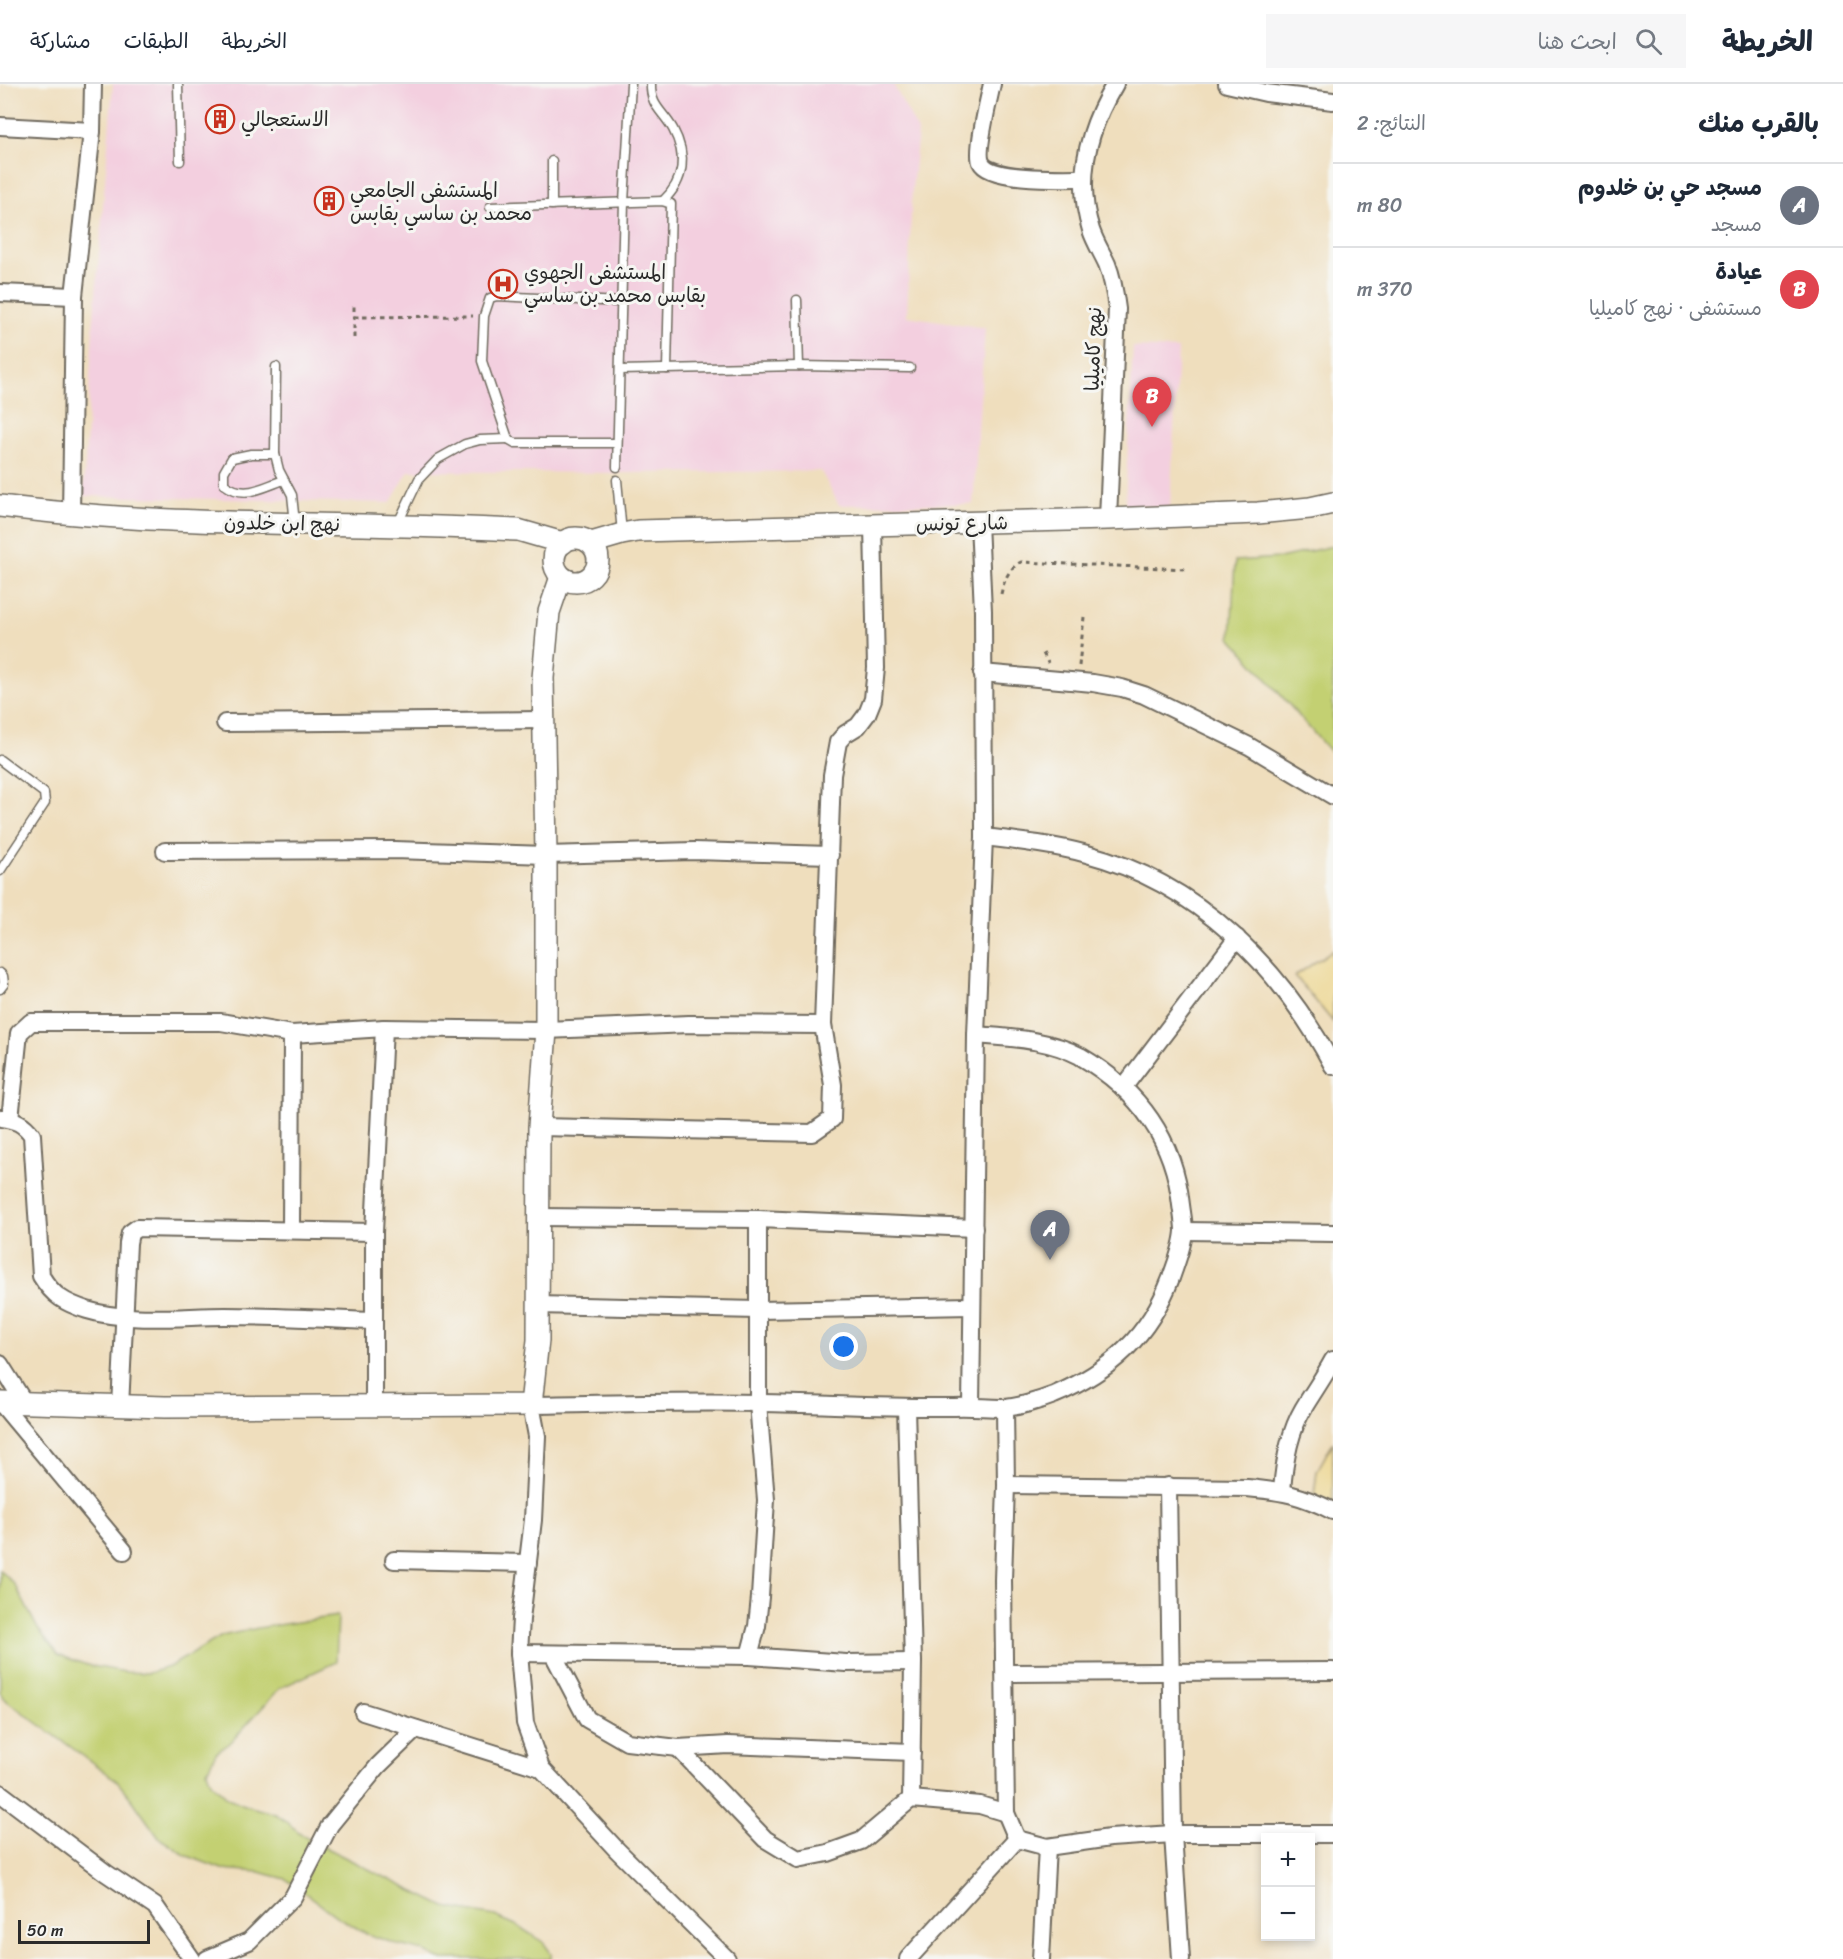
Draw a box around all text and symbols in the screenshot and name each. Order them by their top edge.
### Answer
search box [1266,14,1686,68]
text: الخريطة [1722,17,1813,66]
text: مشاركة [30,22,91,60]
text: الطبقات [124,22,189,60]
text: الخريطة [222,22,287,60]
text: ابحث هنا [1538,22,1617,61]
icon: search [1632,25,1665,58]
text: بالقرب منك [1698,100,1819,146]
place label: الاستعجالي [241,102,329,137]
building icon: الاستعجالي [204,103,236,135]
text: النتائج: 2 [1357,106,1426,141]
text: مسجد حي بن خلدوم [1578,168,1762,207]
place label: المستشفى الجامعي محمد بن ساسي بقابس [350,173,532,231]
building icon: المستشفى الجامعي محمد بن ساسي بقابس [313,185,345,217]
text: 80 m [1357,188,1402,223]
text: A [1793,188,1806,223]
text: مسجد [1711,207,1762,242]
text: عيادة [1715,252,1762,291]
place label: المستشفى الجهوي بقابس محمد بن ساسي [524,255,706,313]
hospital icon: المستشفى الجهوي بقابس محمد بن ساسي [487,268,519,300]
text: 370 m [1357,272,1413,307]
text: B [1793,272,1806,307]
text: مستشفى · نهج كاميليا [1589,291,1762,326]
street label: نهج كاميليا [1075,306,1112,392]
pin: B [1132,378,1172,427]
street label: نهج ابن خلدون [224,505,340,542]
street label: شارع تونس [916,505,1008,542]
pin: A [1030,1210,1070,1260]
your location [829,1332,858,1361]
map controls [1261,1833,1315,1941]
button: + [1261,1833,1315,1887]
button: − [1261,1887,1315,1941]
text: 50 m [27,1916,63,1945]
scale bar [18,1917,150,1944]

